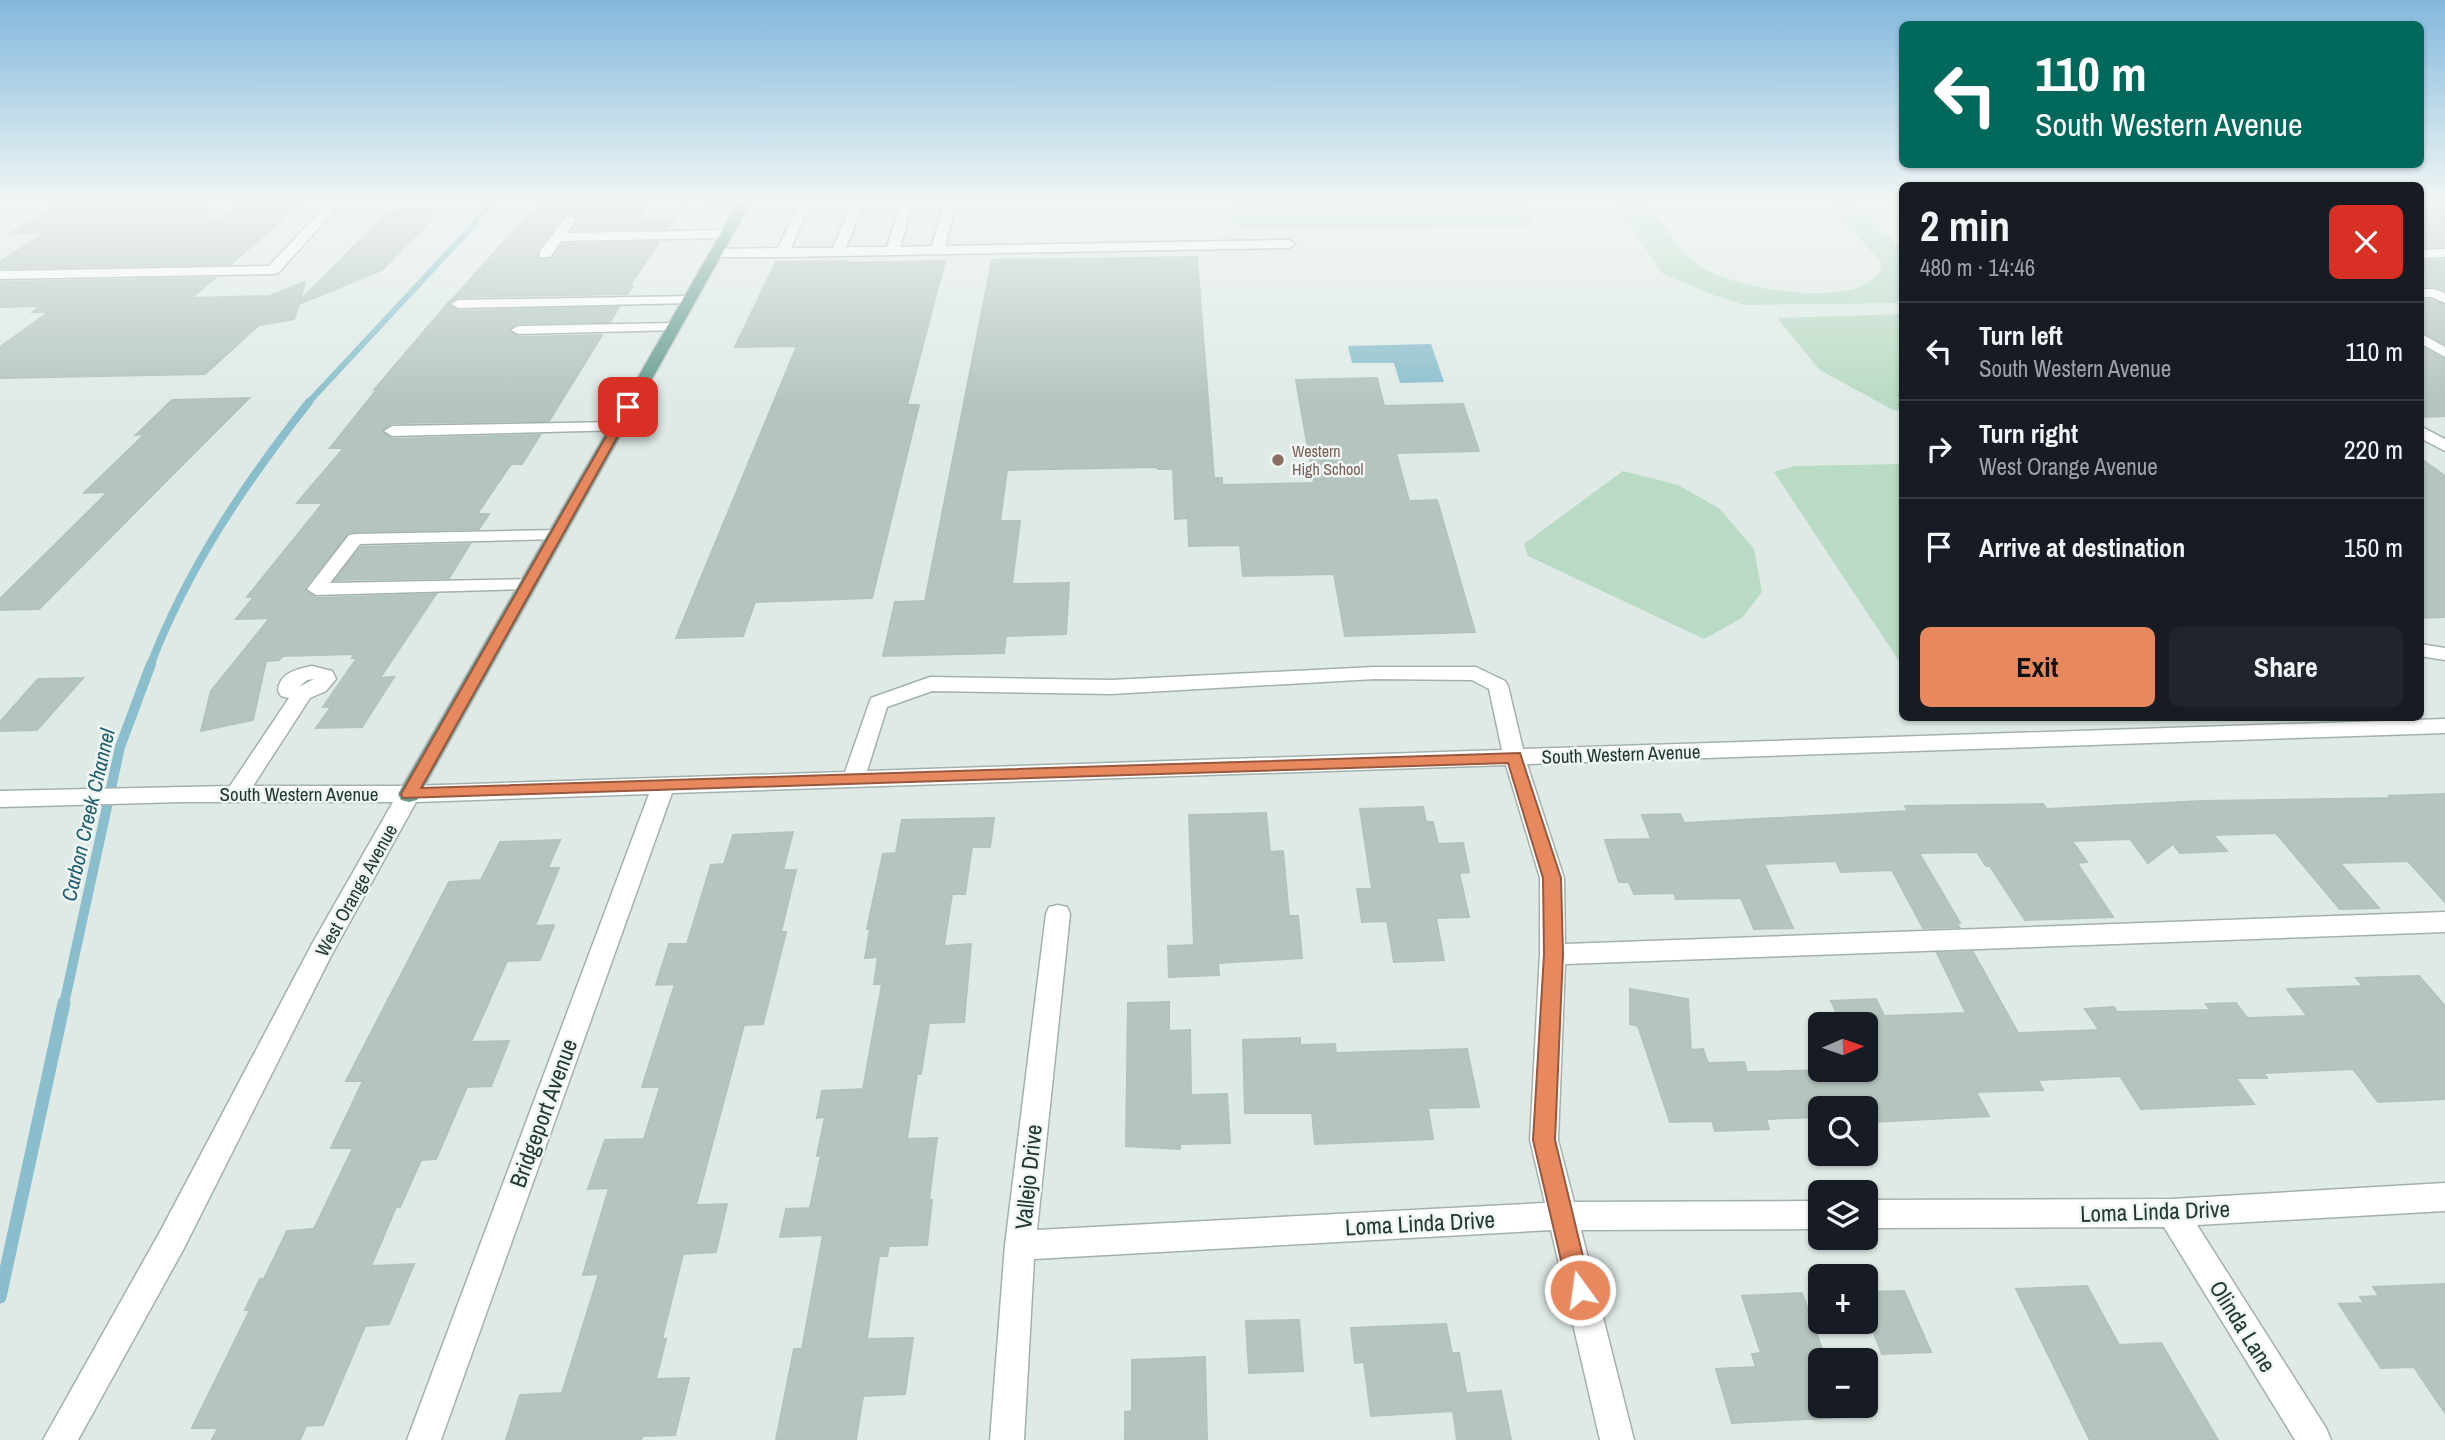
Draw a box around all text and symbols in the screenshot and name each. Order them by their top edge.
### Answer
text: 110 m [2035,40,2147,106]
icon: left [1920,49,2011,140]
text: South Western Avenue [2035,103,2303,146]
text: 2 min [1920,198,2010,254]
button: close [2329,205,2403,279]
text: 480 m · 14:46 [1920,252,2035,283]
text: Turn left [1979,318,2063,353]
icon: left [1920,332,1958,370]
text: 110 m [2345,334,2403,369]
text: South Western Avenue [1979,353,2171,384]
pin [598,377,658,437]
icon: arrive [609,388,647,426]
text: Turn right [1979,416,2078,451]
icon: right [1920,430,1958,468]
text: 220 m [2344,432,2403,467]
place label: Western High School [1292,440,1364,480]
text: West Orange Avenue [1979,451,2158,482]
marker: Western High School [1270,452,1286,468]
icon: arrive [1920,528,1958,566]
text: Arrive at destination [1979,530,2185,565]
text: 150 m [2344,530,2403,565]
button: Exit [1920,627,2155,707]
button: Share [2169,627,2403,707]
water label: Carbon Creek Channel [54,725,122,904]
street label: South Western Avenue [1541,738,1701,770]
street label: South Western Avenue [220,781,378,807]
street label: West Orange Avenue [309,819,403,961]
north arrow [1808,1012,1878,1082]
map controls [1808,1012,1878,1418]
street label: Bridgeport Avenue [502,1034,584,1192]
button: search [1808,1096,1878,1166]
street label: Vallejo Drive [1007,1123,1049,1231]
button: layers [1808,1180,1878,1250]
street label: Loma Linda Drive [2080,1193,2230,1229]
street label: Loma Linda Drive [1344,1204,1496,1242]
position arrow [1543,1253,1617,1327]
button: + [1808,1264,1878,1334]
street label: Olinda Lane [2203,1274,2283,1378]
button: − [1808,1348,1878,1418]

